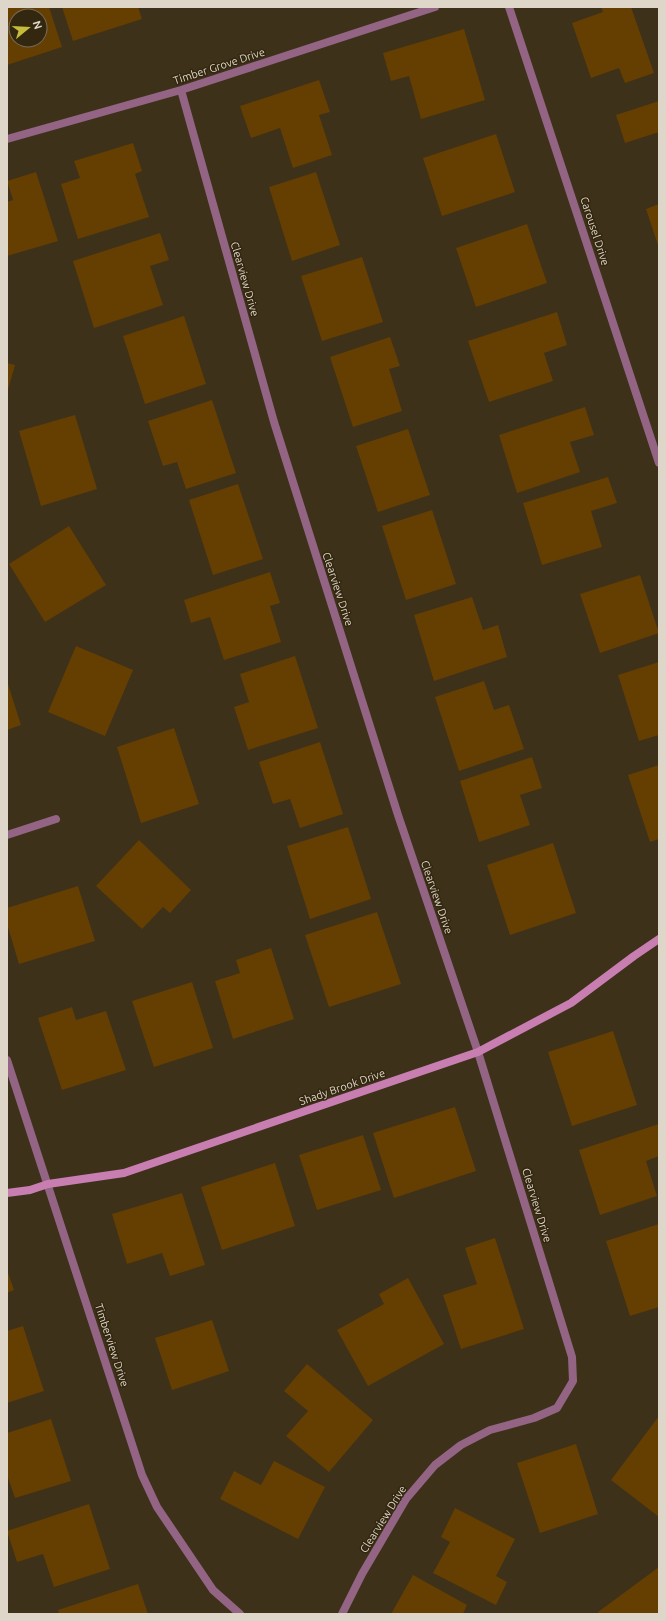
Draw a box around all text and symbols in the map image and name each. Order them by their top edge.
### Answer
north arrow [8,8,48,48]
text: N [31,19,44,31]
street label: Timber Grove Drive [172,46,266,86]
street label: Carousel Drive [578,195,612,267]
street label: Clearview Drive [229,240,261,318]
street label: Clearview Drive [320,551,356,627]
street label: Clearview Drive [419,859,455,935]
street label: Shady Brook Drive [297,1067,387,1107]
street label: Clearview Drive [520,1166,554,1244]
street label: Timberview Drive [93,1302,131,1388]
street label: Clearview Drive [358,1483,408,1555]

